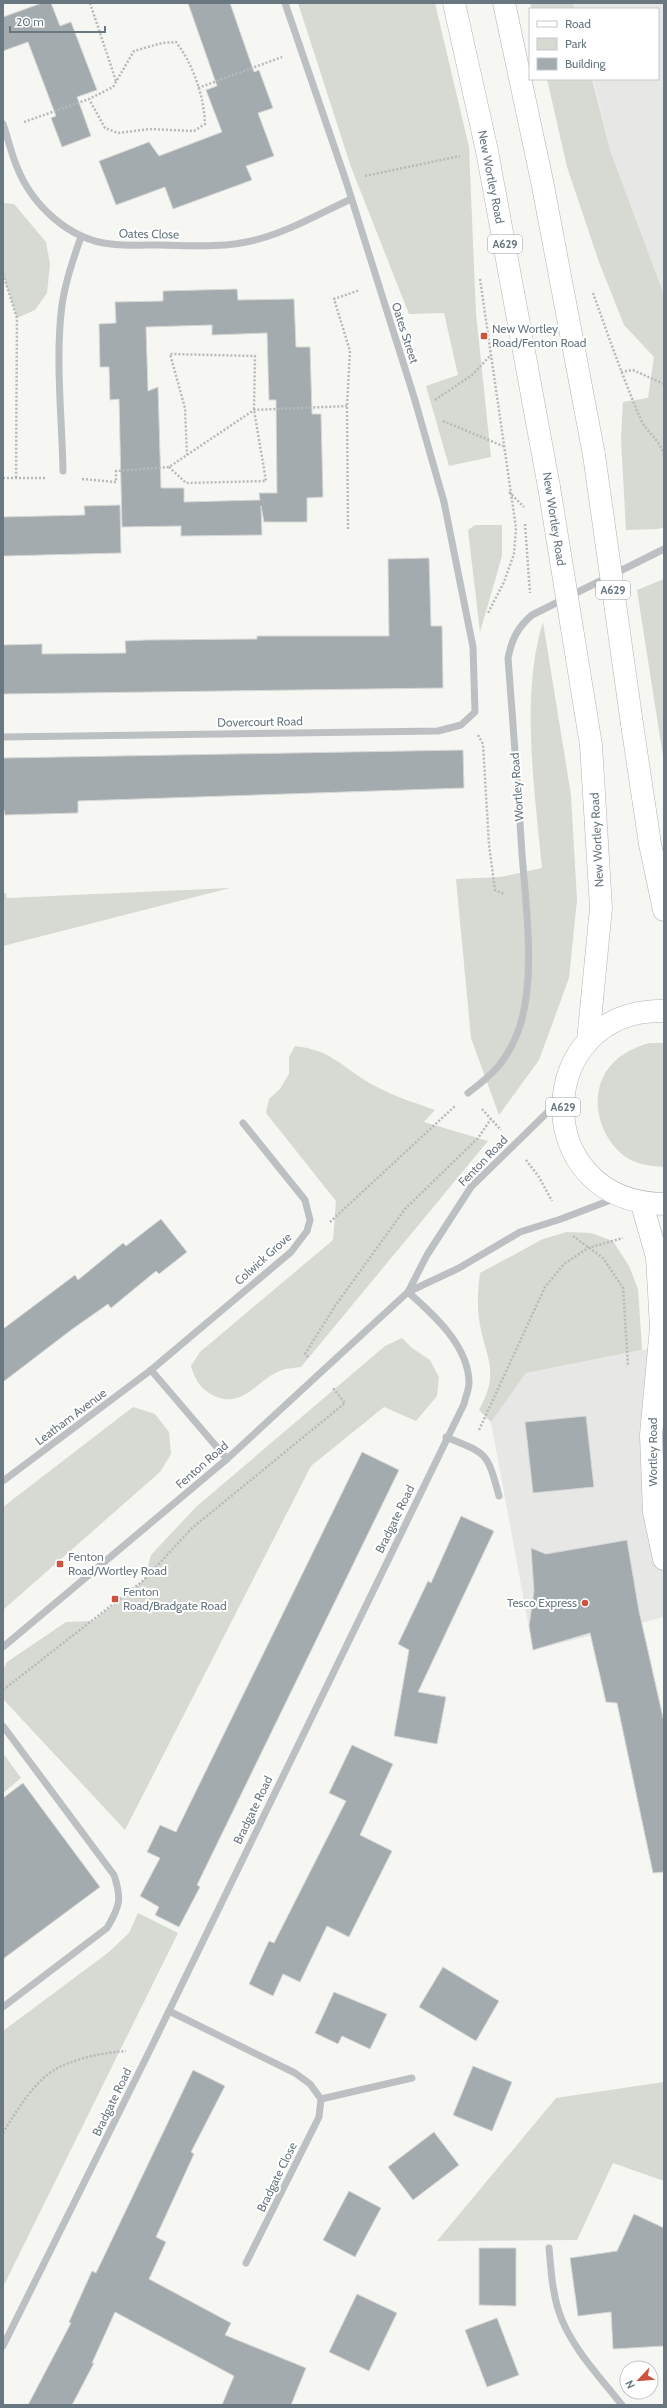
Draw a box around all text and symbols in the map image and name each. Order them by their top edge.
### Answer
scale bar [10,8,105,34]
legend [529,8,659,80]
text: 20 m [16,14,44,29]
text: Road [565,16,591,31]
text: Park [565,36,587,51]
text: Building [565,56,607,71]
street label: New Wortley Road [475,129,508,225]
street label: Oates Close [119,225,179,242]
road number: A629 [488,235,522,253]
street label: Oates Street [389,300,422,365]
place label: New Wortley Road/Fenton Road [492,321,586,350]
marker: New Wortley Road/Fenton Road [479,331,489,341]
street label: New Wortley Road [540,471,569,567]
road number: A629 [596,581,630,599]
street label: Dovercourt Road [217,713,303,730]
street label: Wortley Road [507,752,526,822]
street label: New Wortley Road [587,792,606,888]
road number: A629 [546,1098,580,1116]
street label: Fenton Road [455,1132,510,1189]
street label: Colwick Grove [231,1229,294,1288]
street label: Leatham Avenue [32,1385,109,1448]
street label: Wortley Road [645,1418,660,1486]
street label: Fenton Road [172,1438,231,1491]
street label: Bradgate Road [372,1482,417,1555]
place label: Fenton Road/Wortley Road [68,1549,167,1578]
marker: Fenton Road/Wortley Road [55,1559,65,1569]
place label: Fenton Road/Bradgate Road [123,1584,227,1613]
marker: Fenton Road/Bradgate Road [110,1594,120,1604]
place label: Tesco Express [507,1595,577,1610]
marker: Tesco Express [580,1598,590,1608]
street label: Bradgate Road [230,1773,275,1846]
street label: Bradgate Road [89,2065,134,2138]
street label: Bradgate Close [253,2140,300,2214]
north arrow [619,2360,659,2400]
text: N [622,2378,638,2391]

